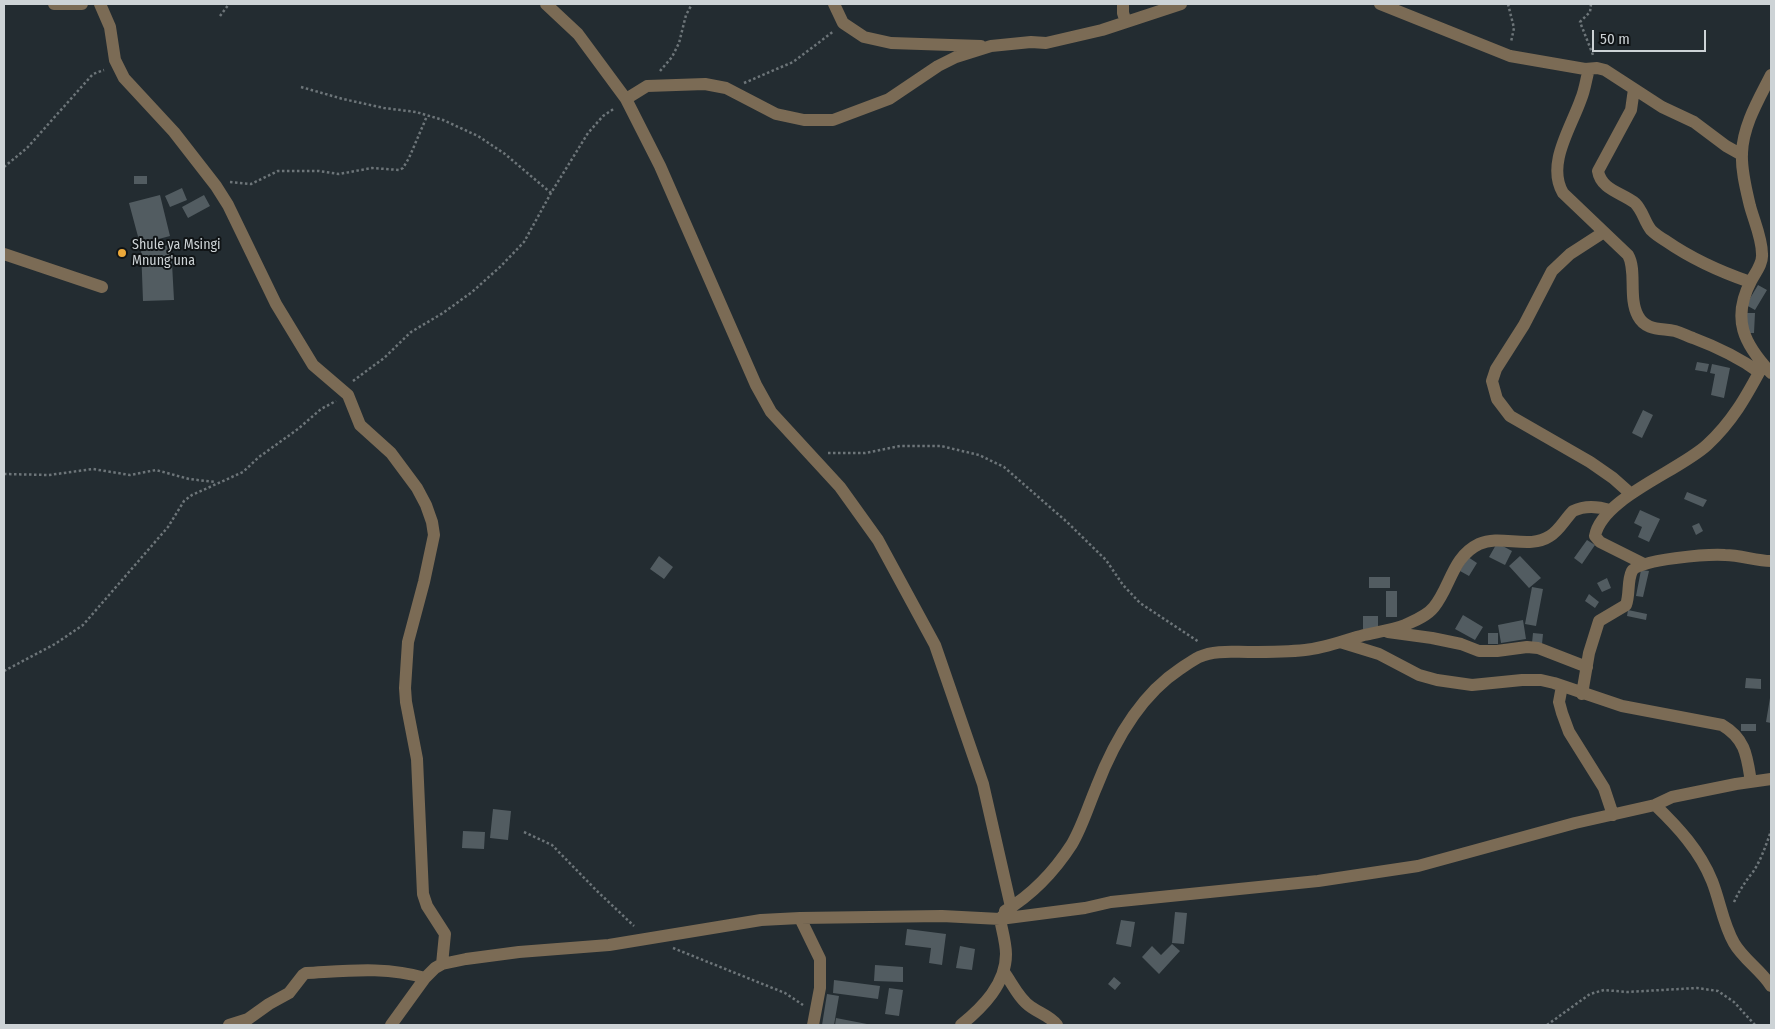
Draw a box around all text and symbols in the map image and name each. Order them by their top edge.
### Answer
scale bar [1595,20,1709,52]
text: 50 m [1600,30,1630,48]
place label: Shule ya Msingi Mnung'una [132,237,221,270]
marker: Shule ya Msingi Mnung'una [116,247,128,259]

